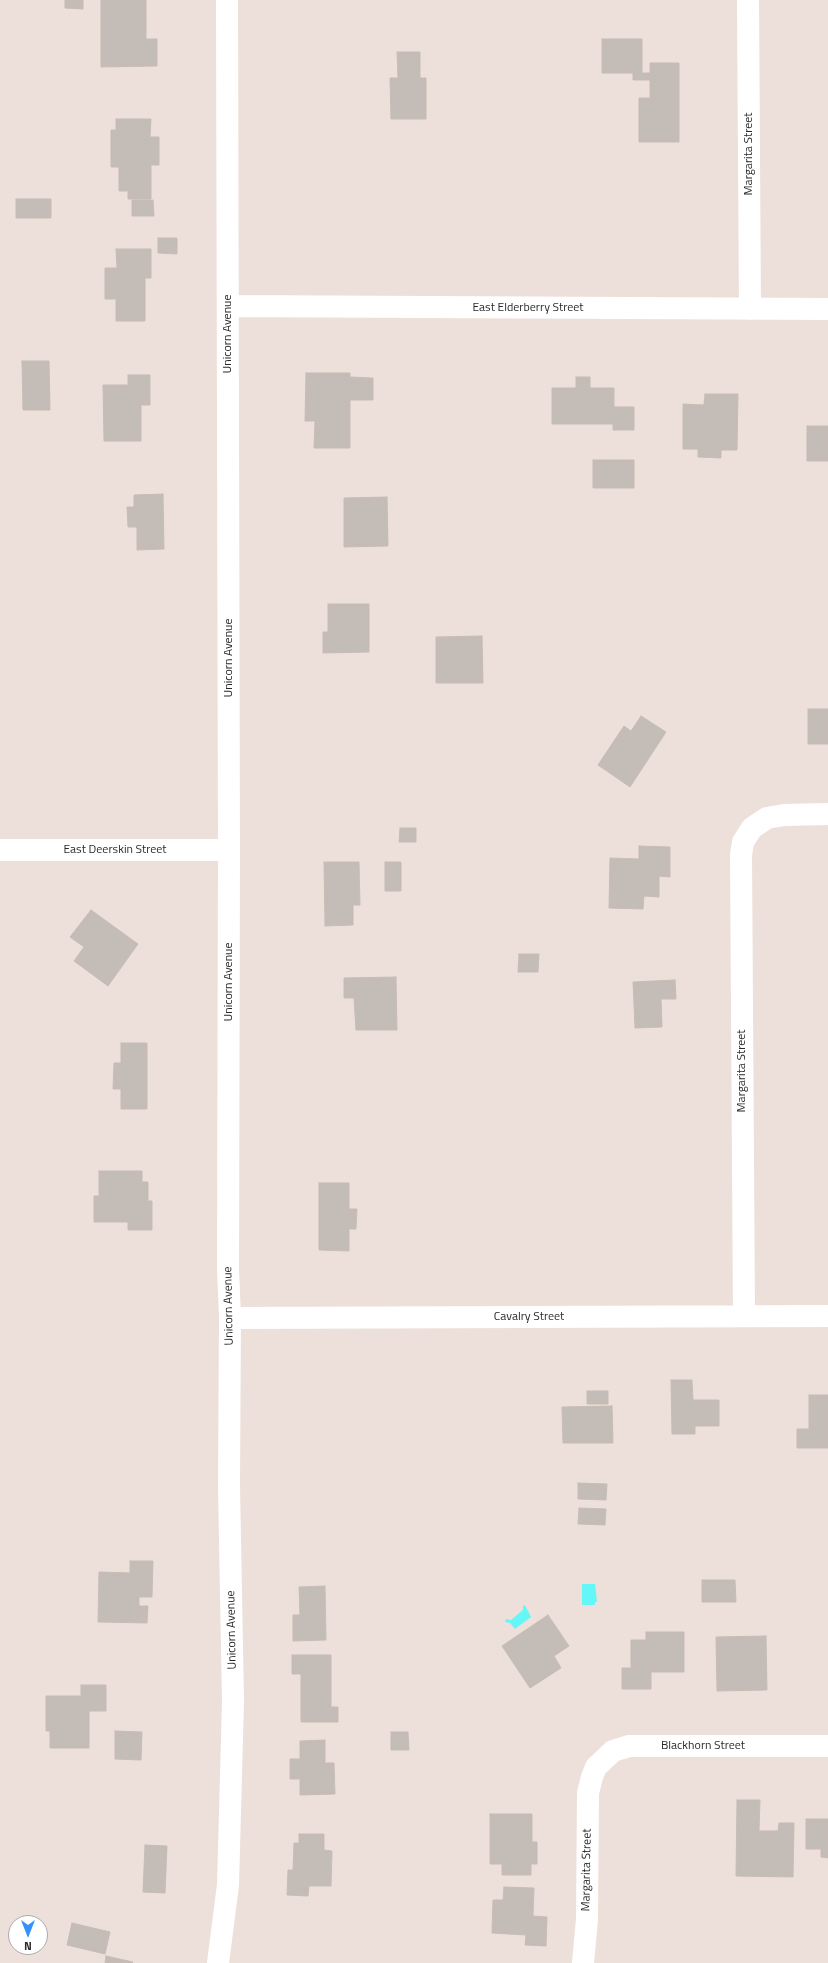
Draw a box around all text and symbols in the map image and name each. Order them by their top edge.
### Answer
street label: Margarita Street [742,113,756,195]
street label: Unicorn Avenue [221,294,235,374]
street label: East Elderberry Street [472,301,584,315]
street label: Unicorn Avenue [222,618,236,698]
street label: East Deerskin Street [63,843,167,857]
street label: Unicorn Avenue [222,942,236,1022]
street label: Margarita Street [735,1030,749,1112]
street label: Unicorn Avenue [221,1266,237,1346]
street label: Cavalry Street [494,1310,564,1324]
street label: Unicorn Avenue [224,1590,240,1670]
street label: Blackhorn Street [661,1739,745,1753]
street label: Margarita Street [579,1828,595,1912]
north arrow [8,1915,48,1955]
text: N [24,1938,32,1954]

